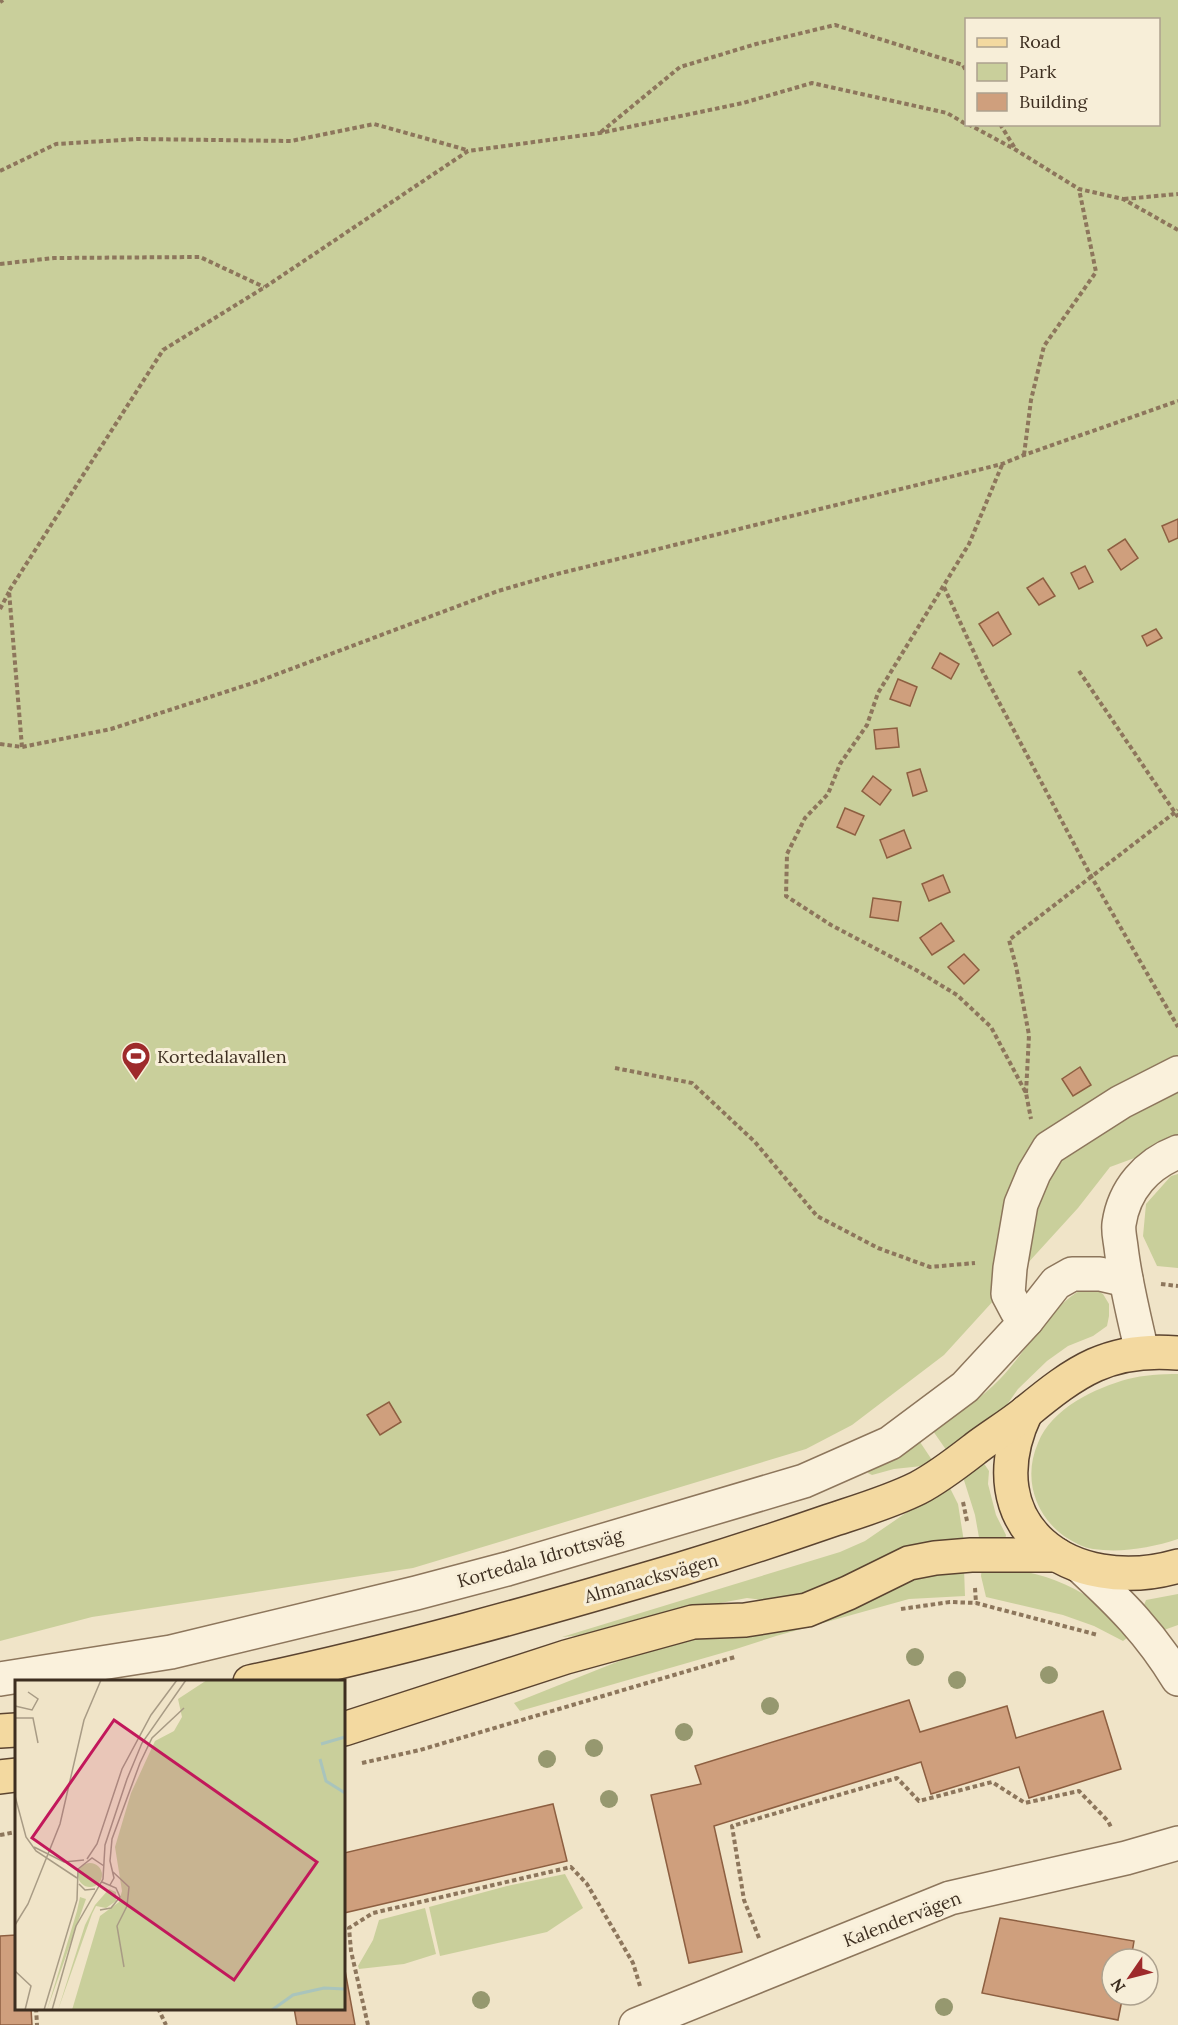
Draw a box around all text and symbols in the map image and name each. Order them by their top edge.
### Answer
legend [965,18,1160,126]
text: Road [1019,30,1061,53]
text: Park [1019,60,1057,83]
text: Building [1019,90,1089,113]
sports icon: Kortedalavallen [120,1040,152,1082]
place label: Kortedalavallen [157,1045,287,1068]
street label: Kortedala Idrottsväg [455,1523,626,1593]
street label: Almanacksvägen [581,1548,721,1608]
inset map [15,1680,345,2010]
street label: Kalendervägen [840,1886,964,1952]
north arrow [1100,1947,1160,2007]
text: N [1106,1975,1129,1996]

